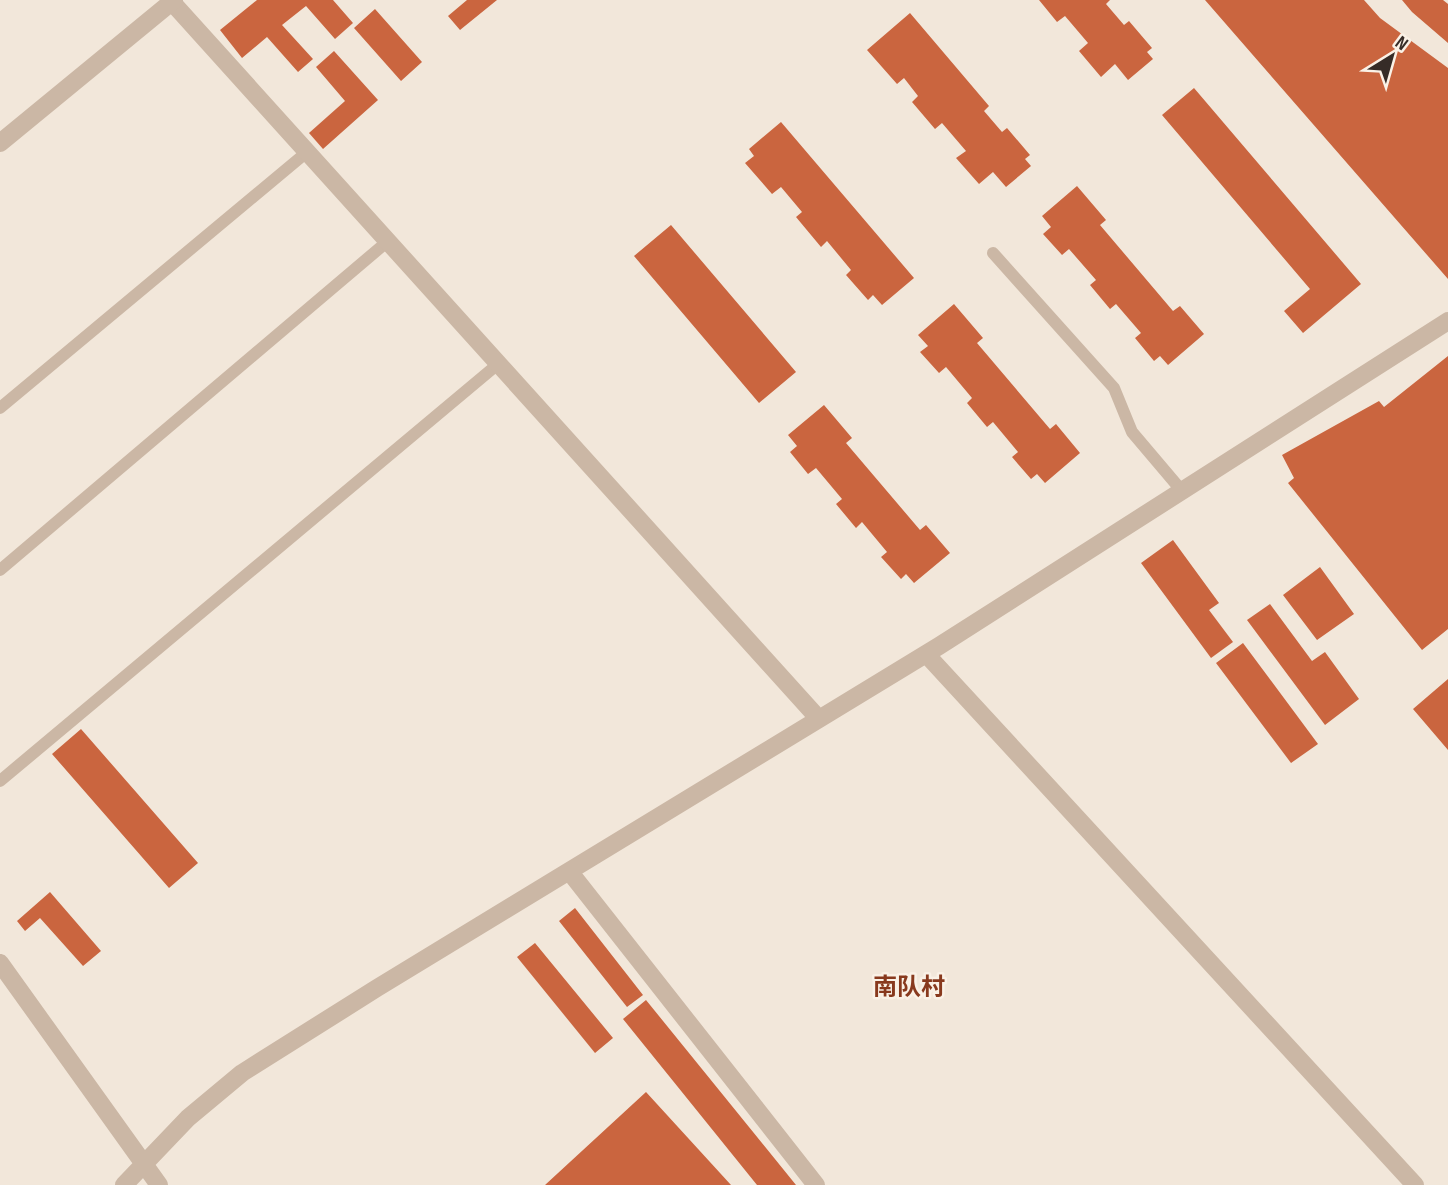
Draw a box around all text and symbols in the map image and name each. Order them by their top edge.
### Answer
north arrow [1357,21,1427,91]
text: N [1390,31,1412,56]
district label: 南队村 [873,973,945,1002]

